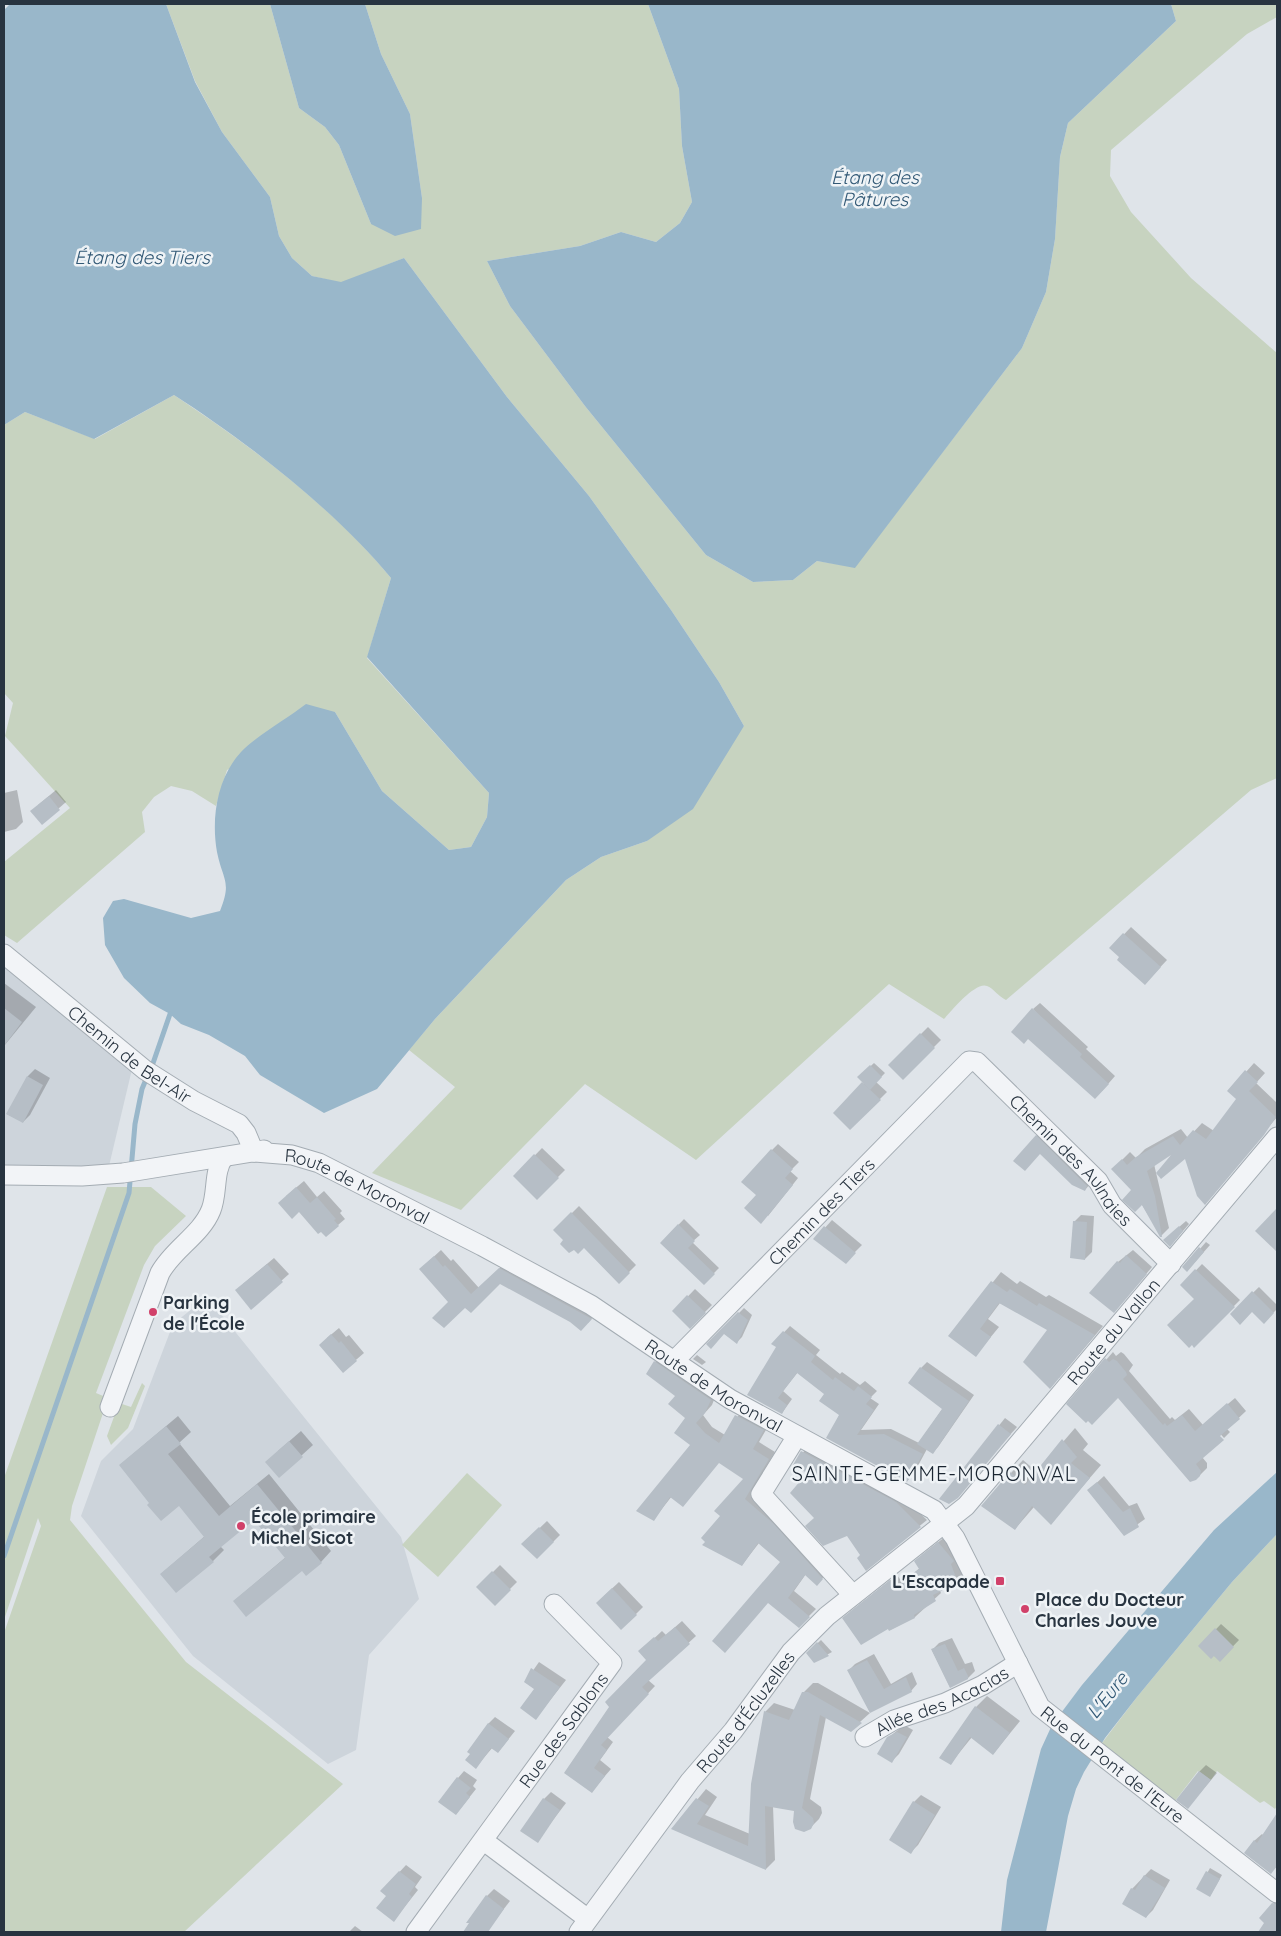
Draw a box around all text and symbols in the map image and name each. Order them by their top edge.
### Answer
water label: Étang des Pâtures [831,165,920,211]
water label: Étang des Tiers [74,245,211,269]
street label: Chemin de Bel-Air [63,1000,196,1108]
street label: Chemin des Aulnaies [1005,1089,1138,1231]
street label: Route de Moronval [284,1143,434,1229]
street label: Chemin des Tiers [763,1152,879,1270]
street label: Route du Vallon [1062,1273,1165,1389]
place label: Parking de l'École [163,1291,245,1335]
marker: Parking de l'École [147,1306,159,1318]
street label: Route de Moronval [641,1333,787,1437]
district label: SAINTE-GEMME-MORONVAL [792,1461,1076,1486]
place label: École primaire Michel Sicot [251,1505,376,1549]
marker: École primaire Michel Sicot [235,1520,247,1532]
place label: L'Escapade [892,1570,990,1593]
marker: L'Escapade [994,1575,1006,1587]
place label: Place du Docteur Charles Jouve [1035,1588,1184,1632]
marker: Place du Docteur Charles Jouve [1019,1603,1031,1615]
street label: Route d'Écluzelles [691,1646,799,1777]
street label: Allée des Acacias [870,1661,1012,1740]
water label: L'Eure [1081,1666,1134,1723]
street label: Rue des Sablons [513,1668,613,1792]
street label: Rue du Pont de l'Eure [1036,1700,1190,1828]

